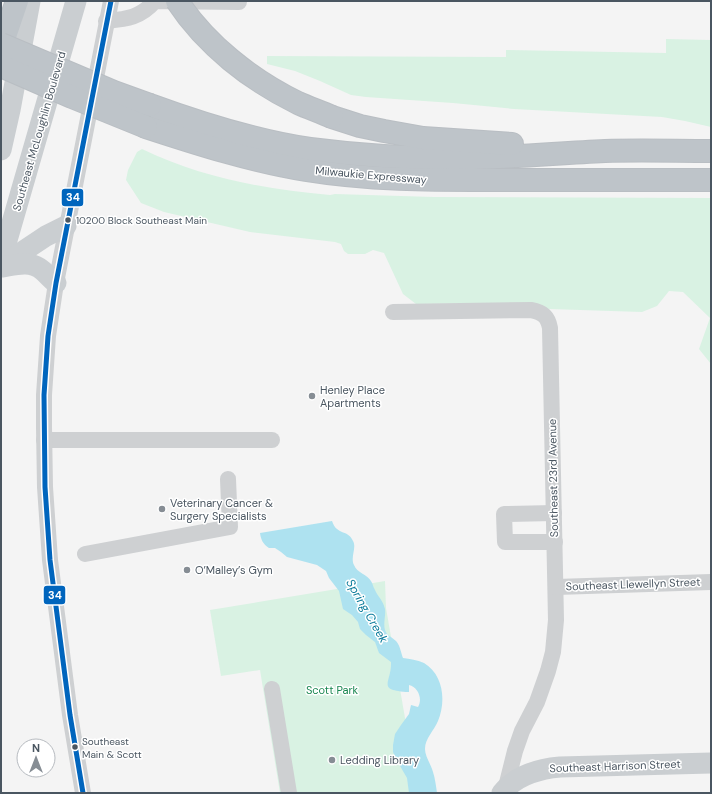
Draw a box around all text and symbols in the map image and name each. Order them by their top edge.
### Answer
street label: Southeast McLoughlin Boulevard [9,49,69,212]
street label: Milwaukie Expressway [315,163,427,187]
line badge: 34 [61,188,84,207]
text: 34 [66,190,80,204]
place label: 10200 Block Southeast Main [76,214,207,227]
marker: 10200 Block Southeast Main [63,215,73,225]
place label: Henley Place Apartments [320,383,385,410]
marker: Henley Place Apartments [307,391,317,401]
street label: Southeast 23rd Avenue [545,419,561,537]
place label: Veterinary Cancer & Surgery Specialists [170,496,273,523]
marker: Veterinary Cancer & Surgery Specialists [157,504,167,514]
place label: O’Malley’s Gym [195,563,273,577]
marker: O’Malley’s Gym [182,565,192,575]
street label: Southeast Llewellyn Street [565,575,701,593]
water label: Spring Creek [342,576,392,647]
line badge: 34 [43,585,66,605]
text: 34 [48,588,62,602]
park label: Scott Park [306,683,359,697]
place label: Southeast Main & Scott [82,735,142,761]
north arrow [16,738,56,778]
text: N [32,741,40,755]
marker: Southeast Main & Scott [70,742,80,752]
place label: Ledding Library [340,753,419,767]
marker: Ledding Library [327,755,337,765]
street label: Southeast Harrison Street [549,757,681,775]

